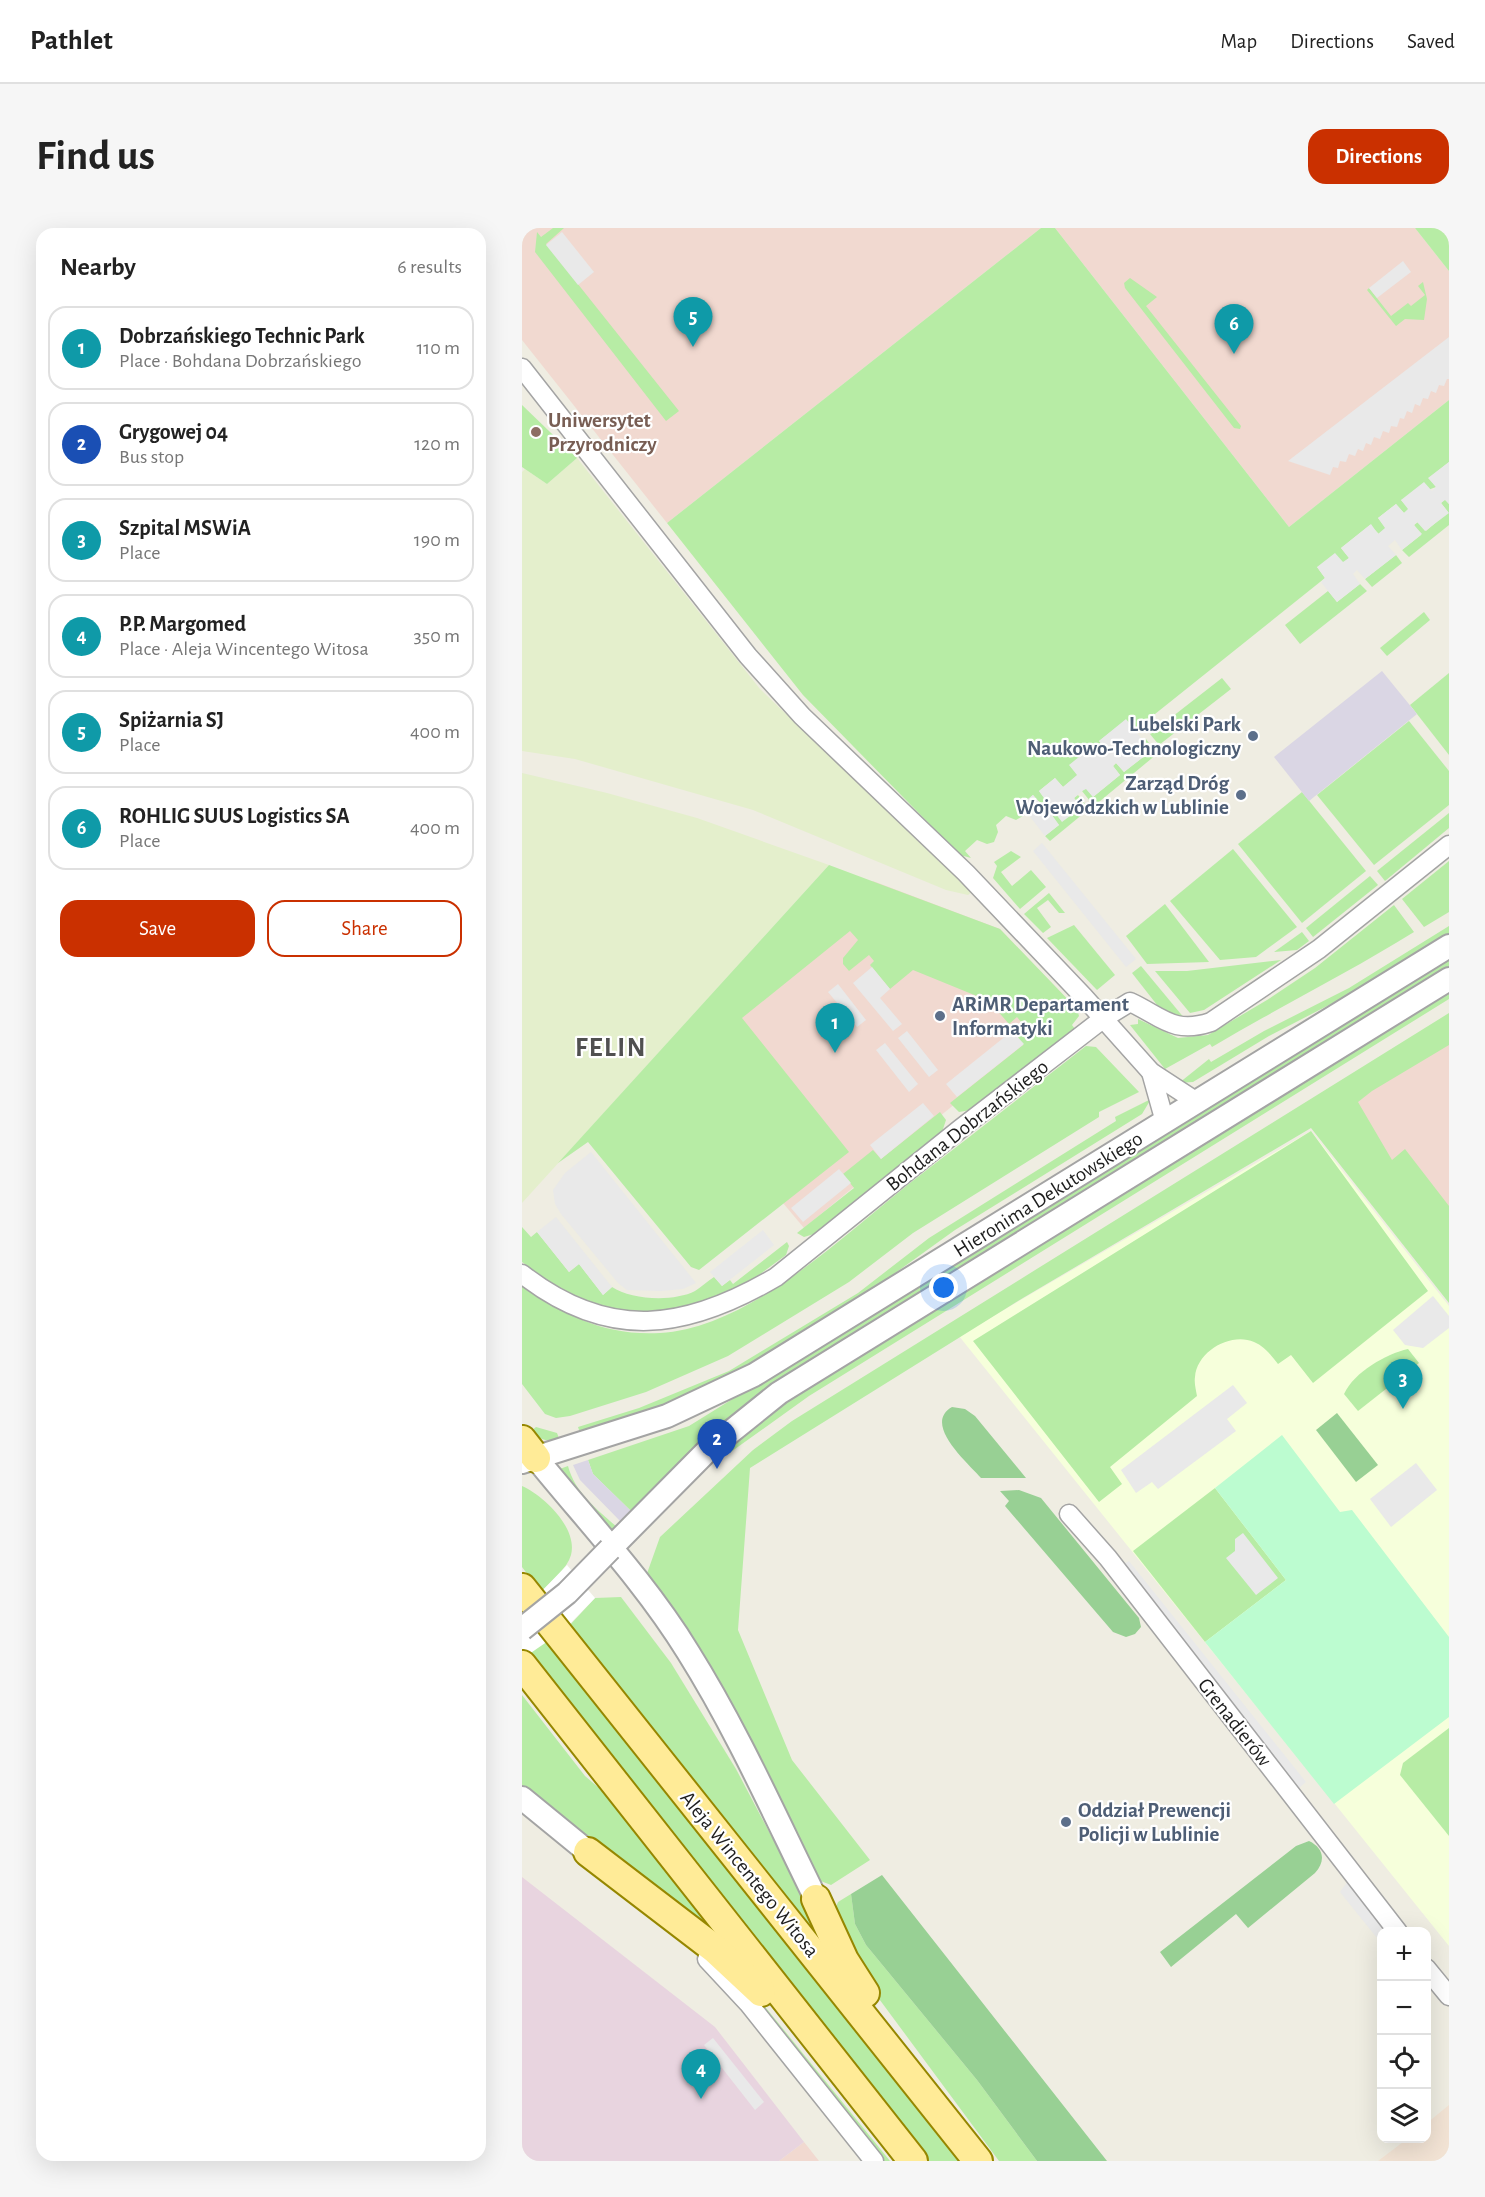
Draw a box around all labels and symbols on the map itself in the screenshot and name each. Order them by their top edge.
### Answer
pin: 5 [674,298,712,347]
pin: 6 [1214,304,1254,354]
place label: Uniwersytet Przyrodniczy [548,410,657,455]
marker: Uniwersytet Przyrodniczy [529,425,543,439]
place label: Lubelski Park Naukowo-Technologiczny [1027,714,1242,759]
marker: Lubelski Park Naukowo-Technologiczny [1246,729,1260,743]
place label: Zarząd Dróg Wojewódzkich w Lublinie [1015,773,1229,818]
marker: Zarząd Dróg Wojewódzkich w Lublinie [1234,788,1248,802]
place label: ARiMR Departament Informatyki [952,994,1129,1039]
pin: 1 [816,1004,854,1053]
marker: ARiMR Departament Informatyki [933,1009,947,1023]
district label: FELIN [575,1034,647,1061]
street label: Bohdana Dobrzańskiego [882,1056,1052,1195]
street label: Hieronima Dekutowskiego [950,1128,1146,1261]
your location [929,1273,958,1302]
pin: 3 [1384,1360,1422,1409]
pin: 2 [698,1420,736,1469]
street label: Grenadierów [1194,1674,1275,1770]
street label: Aleja Wincentego Witosa [676,1787,823,1962]
place label: Oddział Prewencji Policji w Lublinie [1078,1800,1231,1845]
marker: Oddział Prewencji Policji w Lublinie [1059,1815,1073,1829]
pin: 4 [682,2050,720,2099]

